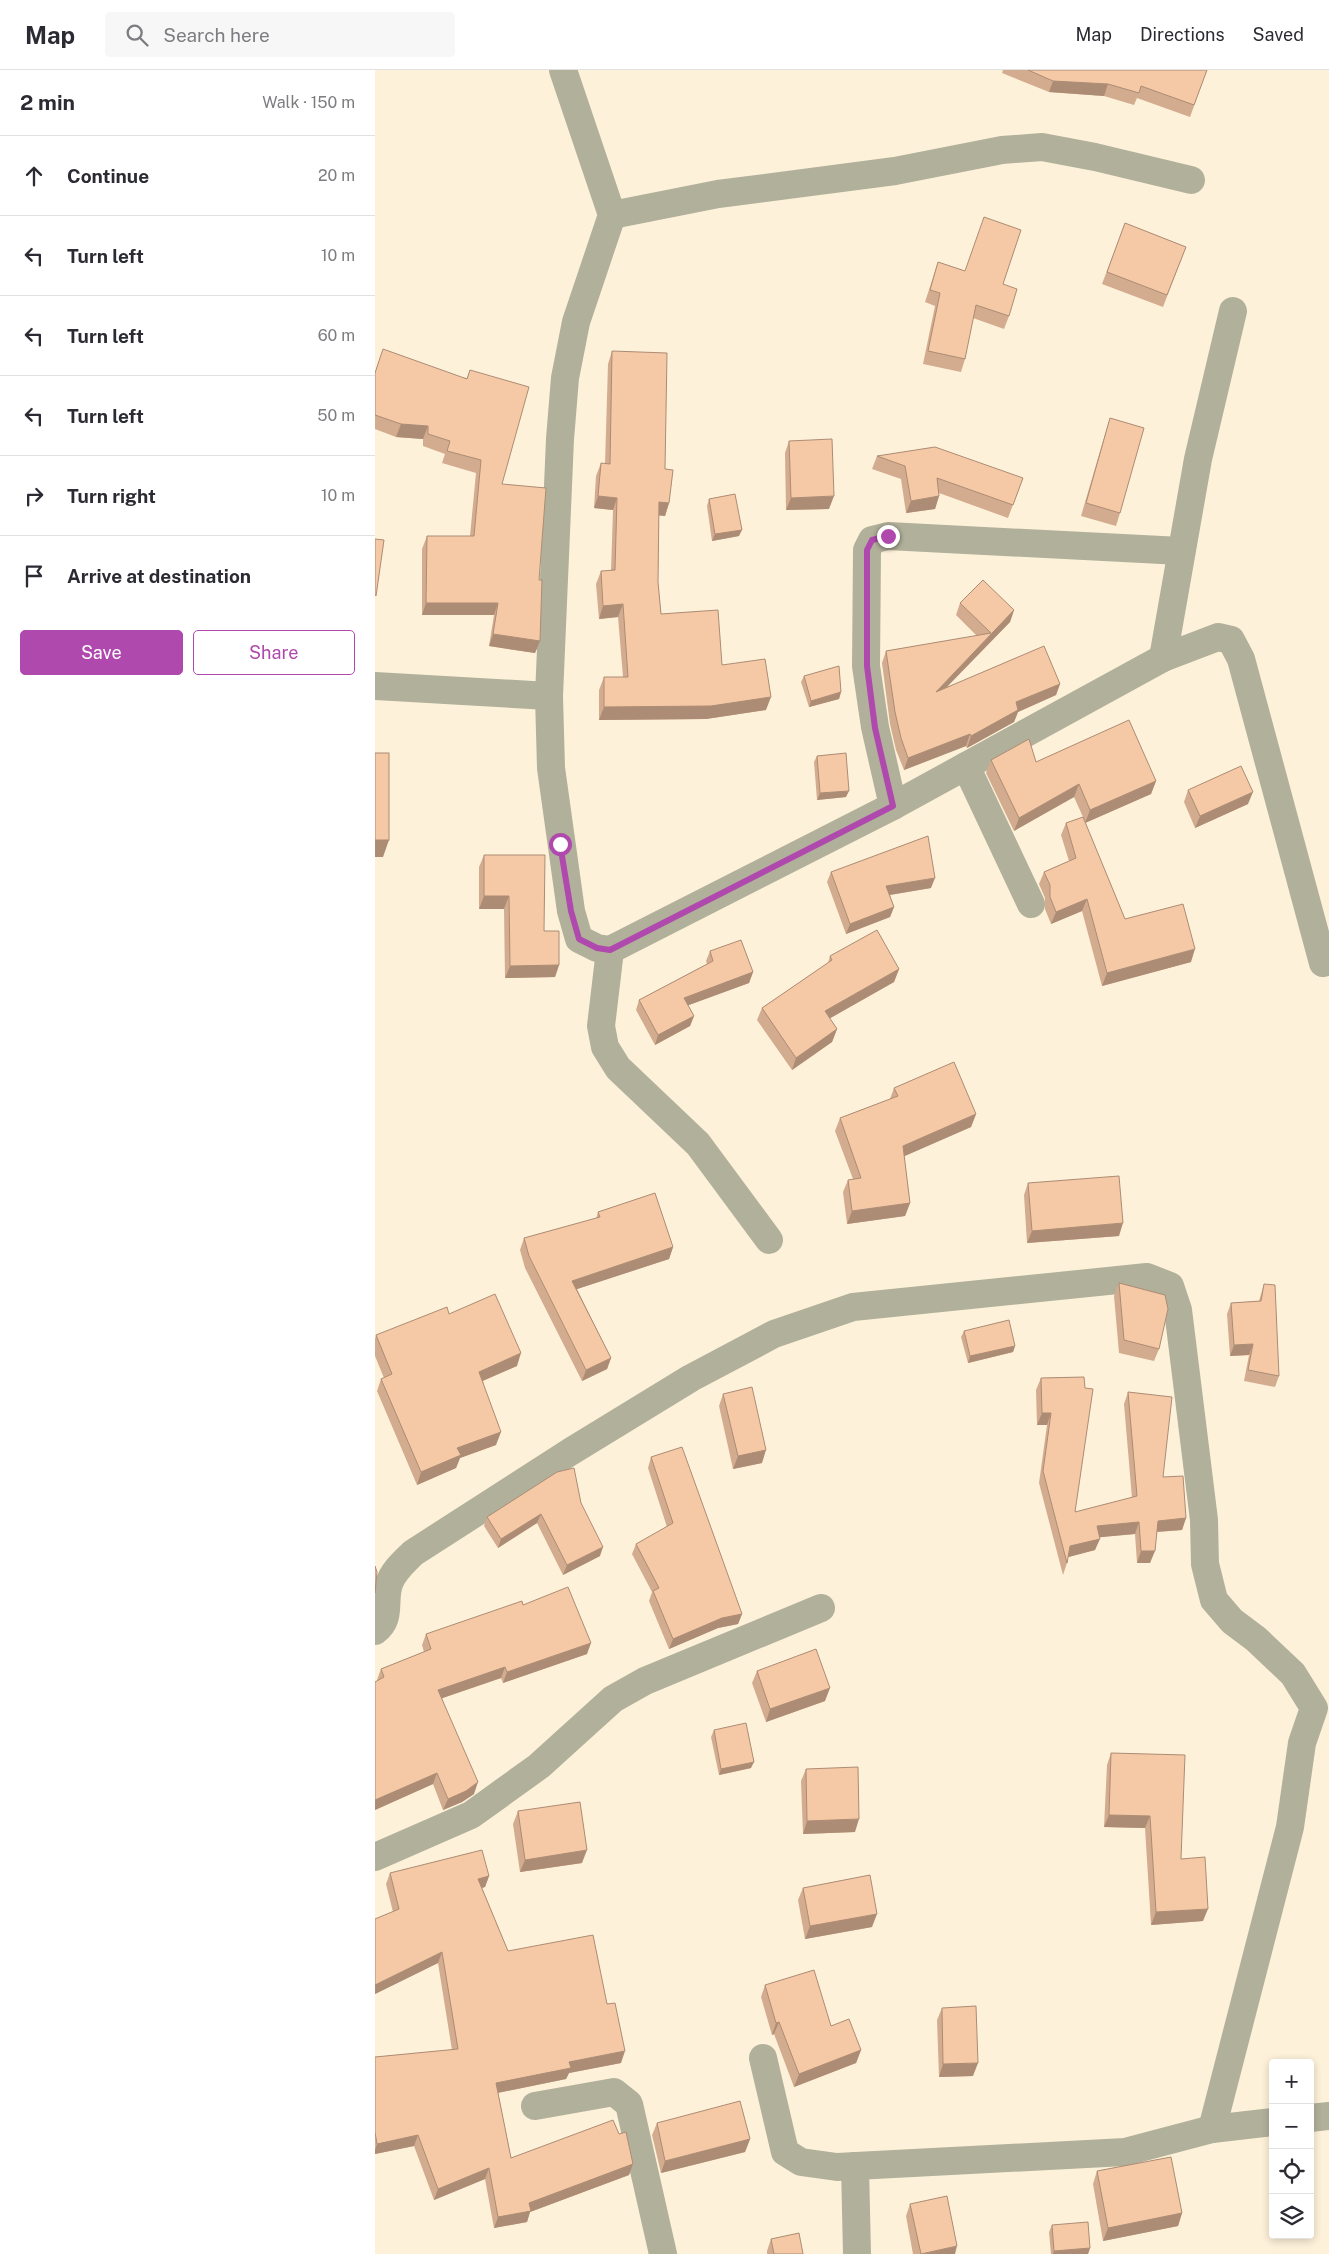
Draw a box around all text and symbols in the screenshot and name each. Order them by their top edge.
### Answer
search box [105,12,455,57]
text: Map [25,21,75,49]
icon: search [123,21,151,49]
text: Search here [163,24,270,46]
text: Map [1075,24,1112,45]
text: Directions [1140,24,1225,45]
text: Saved [1253,24,1304,45]
text: 2 min [20,90,75,115]
text: Walk · 150 m [262,93,355,112]
icon: ahead [20,162,48,190]
text: Continue [67,165,149,187]
text: 20 m [318,166,355,185]
icon: left [20,242,48,270]
text: Turn left [67,245,144,267]
text: 10 m [321,246,355,265]
icon: left [20,322,48,350]
text: Turn left [67,325,144,347]
text: 60 m [318,326,355,345]
icon: left [20,402,48,430]
text: Turn left [67,405,144,427]
text: 50 m [317,406,355,425]
icon: right [20,482,48,510]
text: Turn right [67,485,156,507]
text: 10 m [321,486,355,505]
route end [877,525,900,548]
icon: arrive [20,562,48,590]
text: Arrive at destination [67,565,251,587]
button: Save [20,630,183,675]
button: Share [193,630,355,675]
route start [549,833,572,856]
map controls [1269,2059,1314,2239]
button: + [1269,2059,1314,2104]
button: − [1269,2104,1314,2149]
button: locate [1269,2149,1314,2194]
button: layers [1269,2194,1314,2239]

